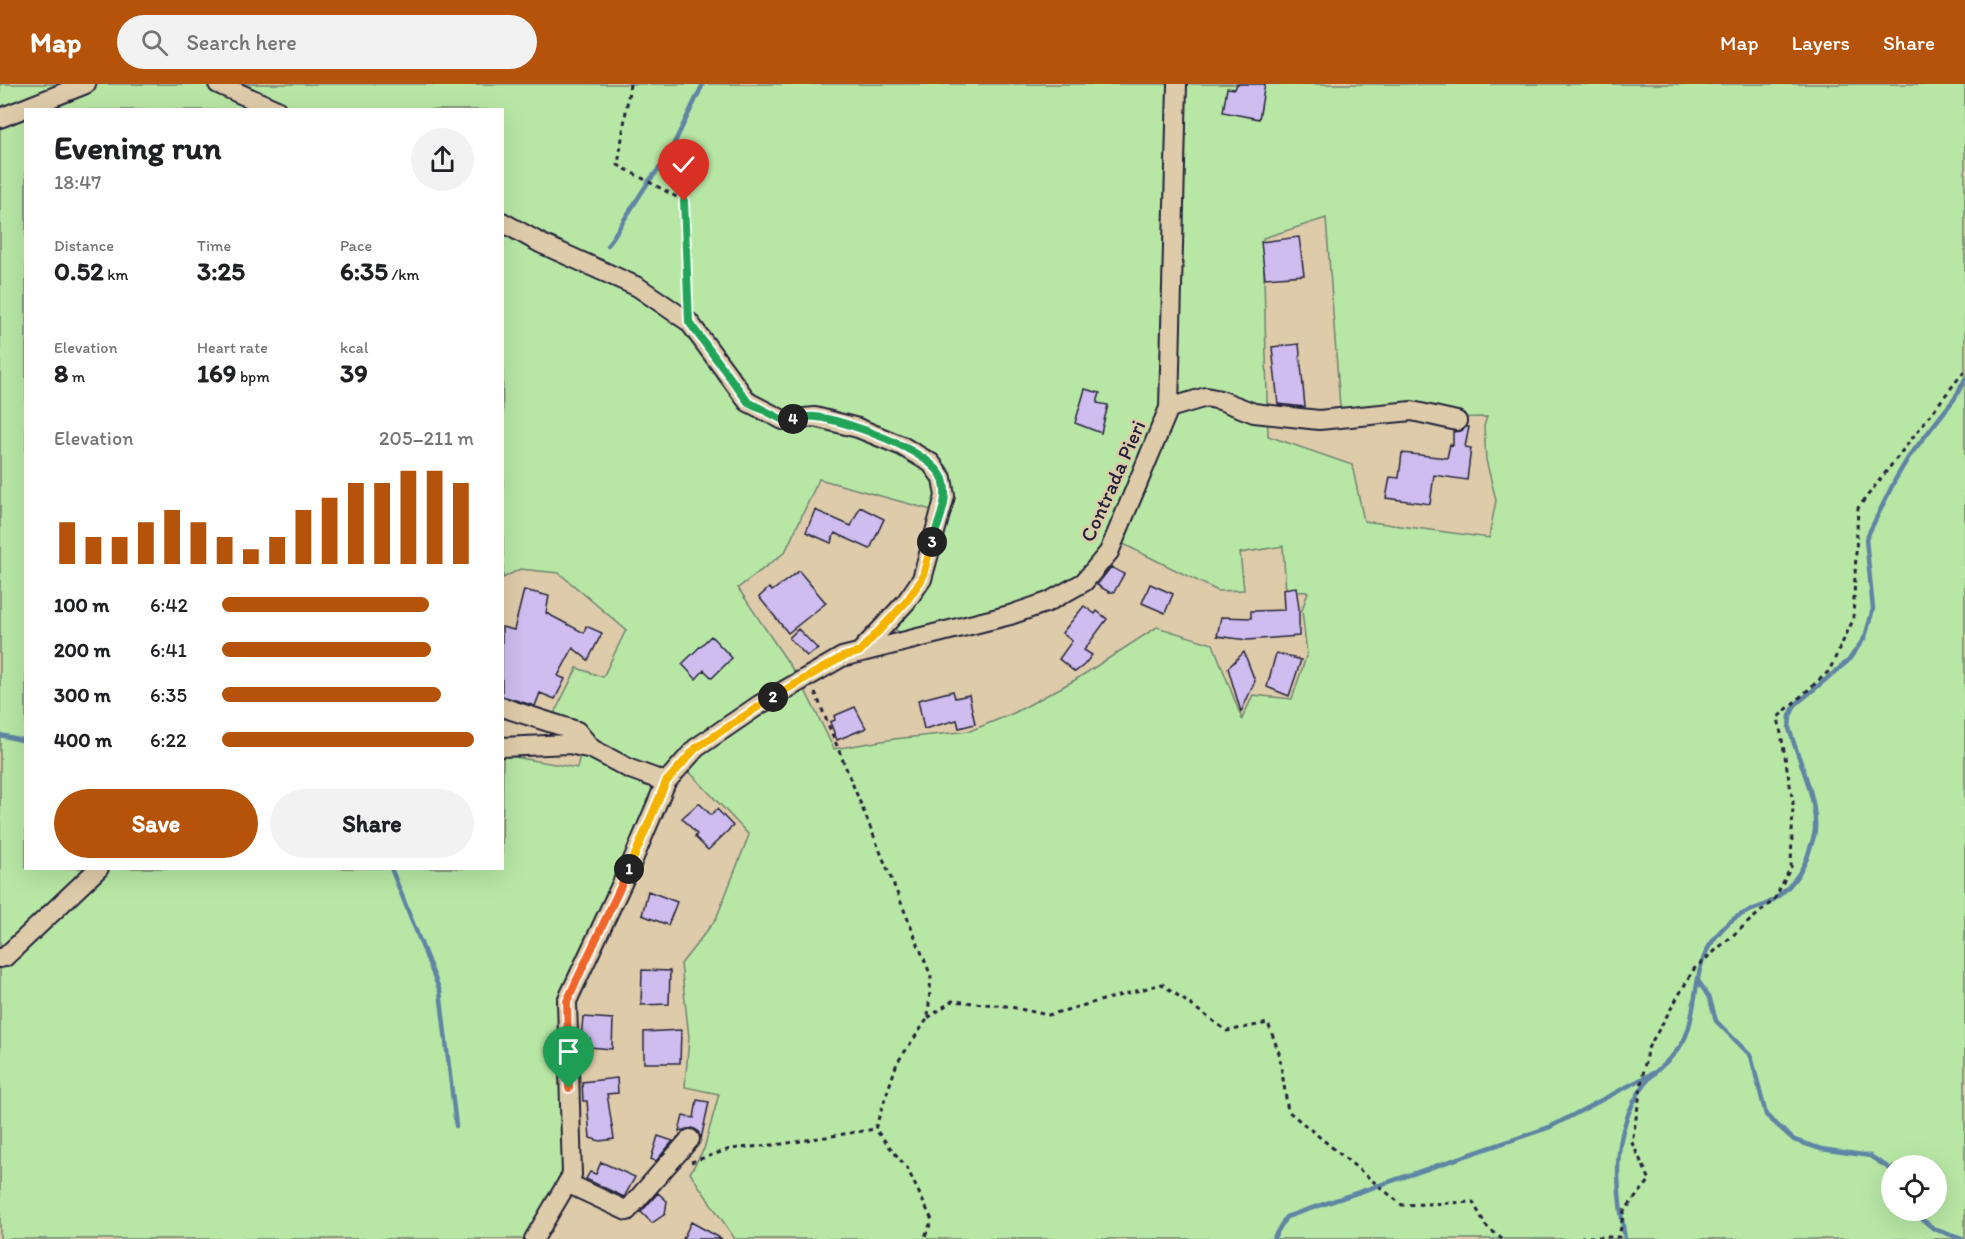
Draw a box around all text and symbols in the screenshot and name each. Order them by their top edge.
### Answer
search box [117,15,537,69]
text: Map [30,25,81,59]
icon: search [138,26,171,59]
text: Search here [186,29,297,56]
text: Map [1720,30,1759,55]
text: Layers [1792,30,1850,55]
text: Share [1883,30,1935,55]
text: Evening run [54,128,221,167]
button: share [411,128,474,191]
pin [658,139,709,201]
icon: check [667,148,700,181]
text: 18:47 [54,170,101,194]
text: Distance [54,236,114,255]
text: Time [197,236,231,255]
text: Pace [340,236,372,255]
text: 0.52 [54,255,104,287]
text: 3:25 [197,255,245,287]
text: 6:35 [340,255,388,287]
text: km [104,265,129,284]
text: /km [388,265,419,284]
text: Elevation [54,338,118,357]
text: Heart rate [197,338,268,357]
text: kcal [340,338,368,357]
text: 8 [54,357,68,389]
text: 169 [197,357,236,389]
text: 39 [340,357,368,389]
text: m [68,367,85,386]
text: bpm [236,367,270,386]
pin: 4 [778,404,808,434]
text: 4 [788,409,798,428]
street label: Contrada Pieri [1075,416,1150,545]
text: Elevation [54,426,133,450]
text: 205–211 m [379,426,474,450]
pin: 3 [917,527,947,557]
text: 3 [928,532,936,551]
text: 100 m [54,593,109,617]
text: 6:42 [150,593,188,617]
text: 200 m [54,638,110,662]
text: 6:41 [150,638,187,662]
pin: 2 [758,682,788,712]
text: 300 m [54,683,111,707]
text: 6:35 [150,683,187,707]
text: 2 [769,687,777,706]
text: 400 m [54,728,112,752]
text: 6:22 [150,728,187,752]
button: Save [54,789,258,858]
button: Share [270,789,474,858]
pin: 1 [614,854,644,884]
text: 1 [625,859,633,878]
pin [543,1026,594,1088]
icon: arrive [552,1035,585,1068]
map controls [1881,1155,1947,1221]
button: locate [1881,1155,1947,1221]

